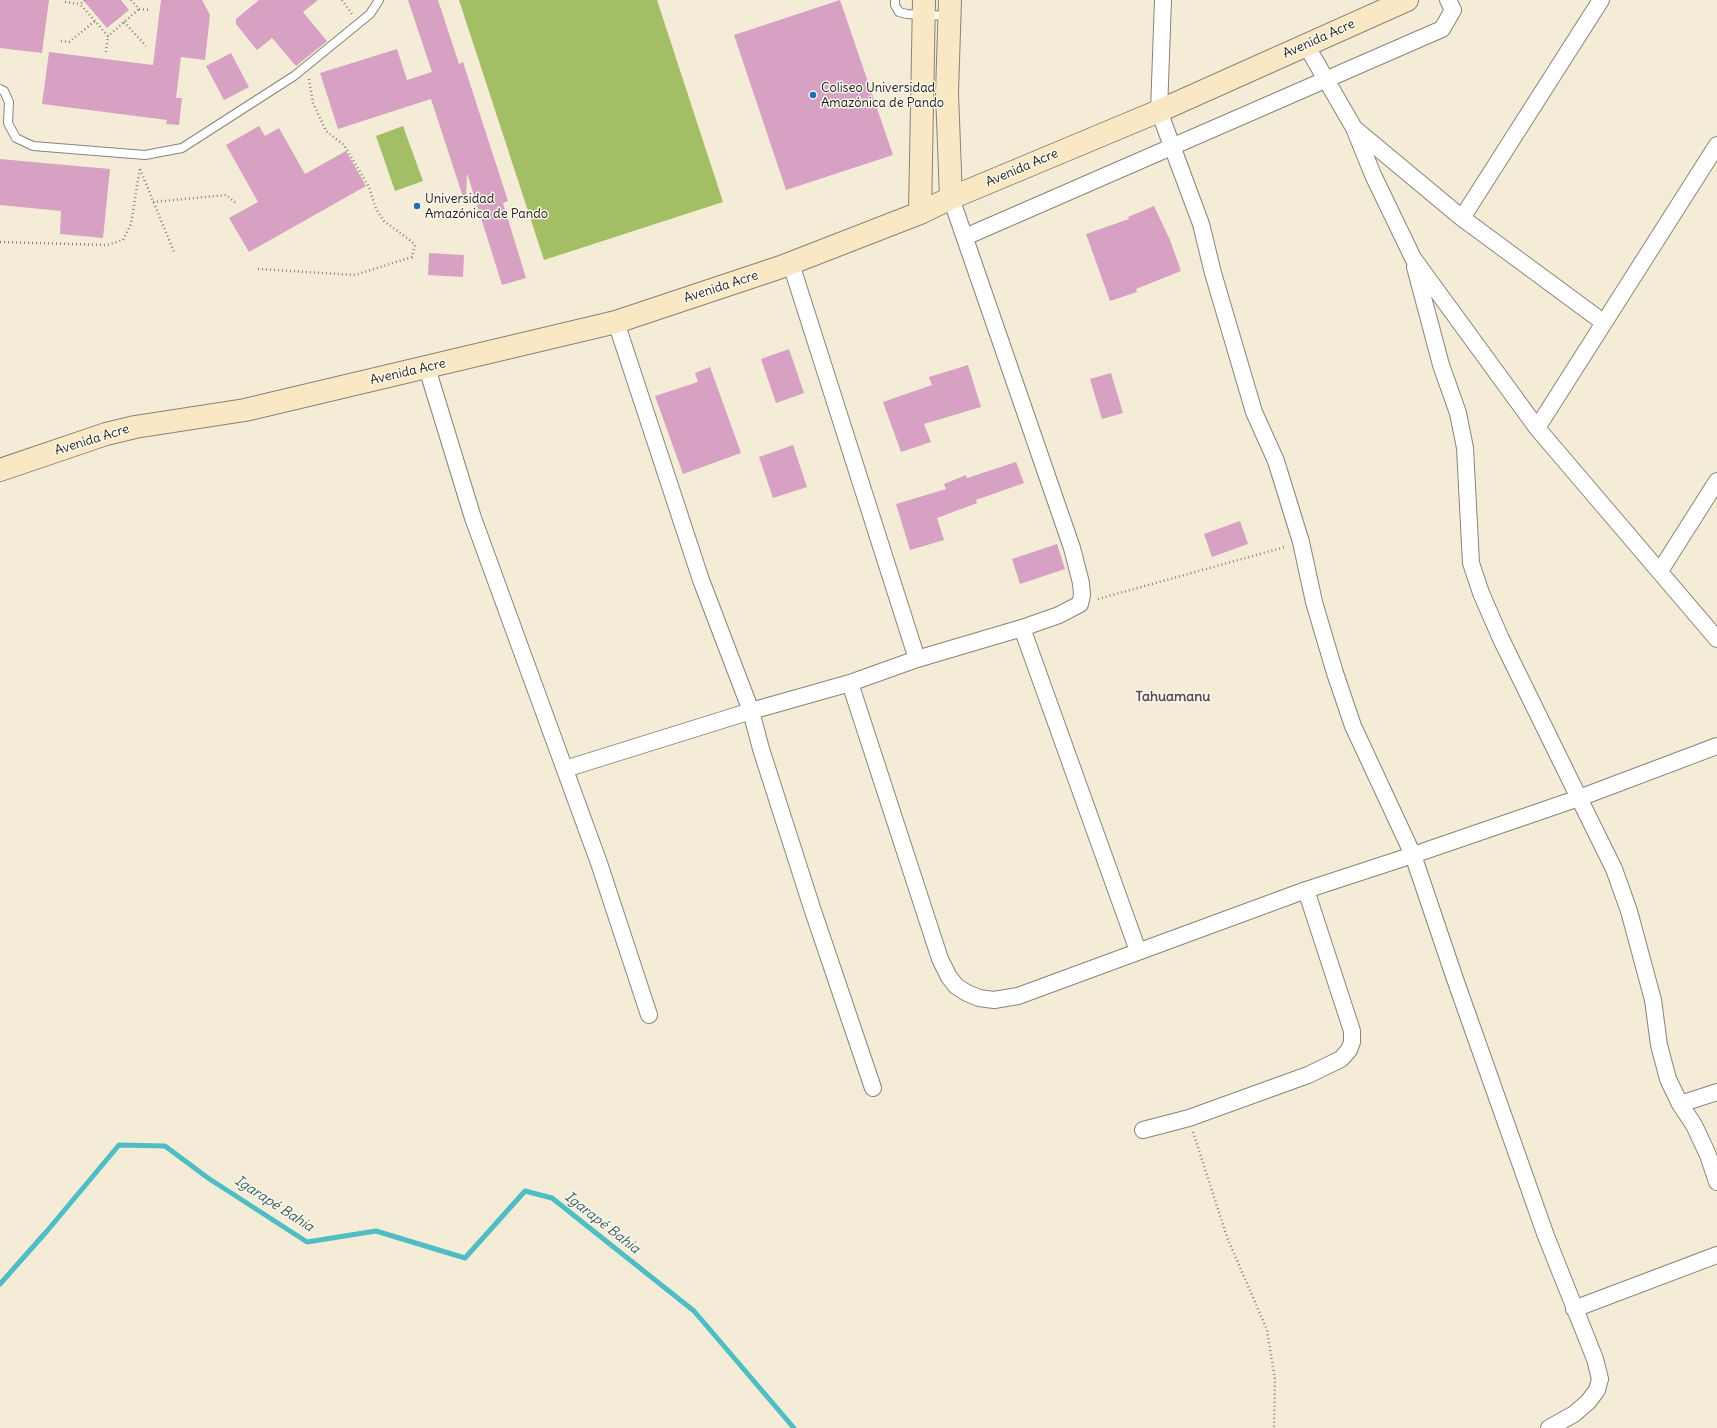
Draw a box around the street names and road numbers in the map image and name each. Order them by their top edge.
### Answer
street label: Avenida Acre [1281,16,1357,62]
street label: Avenida Acre [983,146,1061,190]
street label: Avenida Acre [682,268,760,306]
street label: Avenida Acre [369,356,447,388]
street label: Avenida Acre [53,421,131,459]

